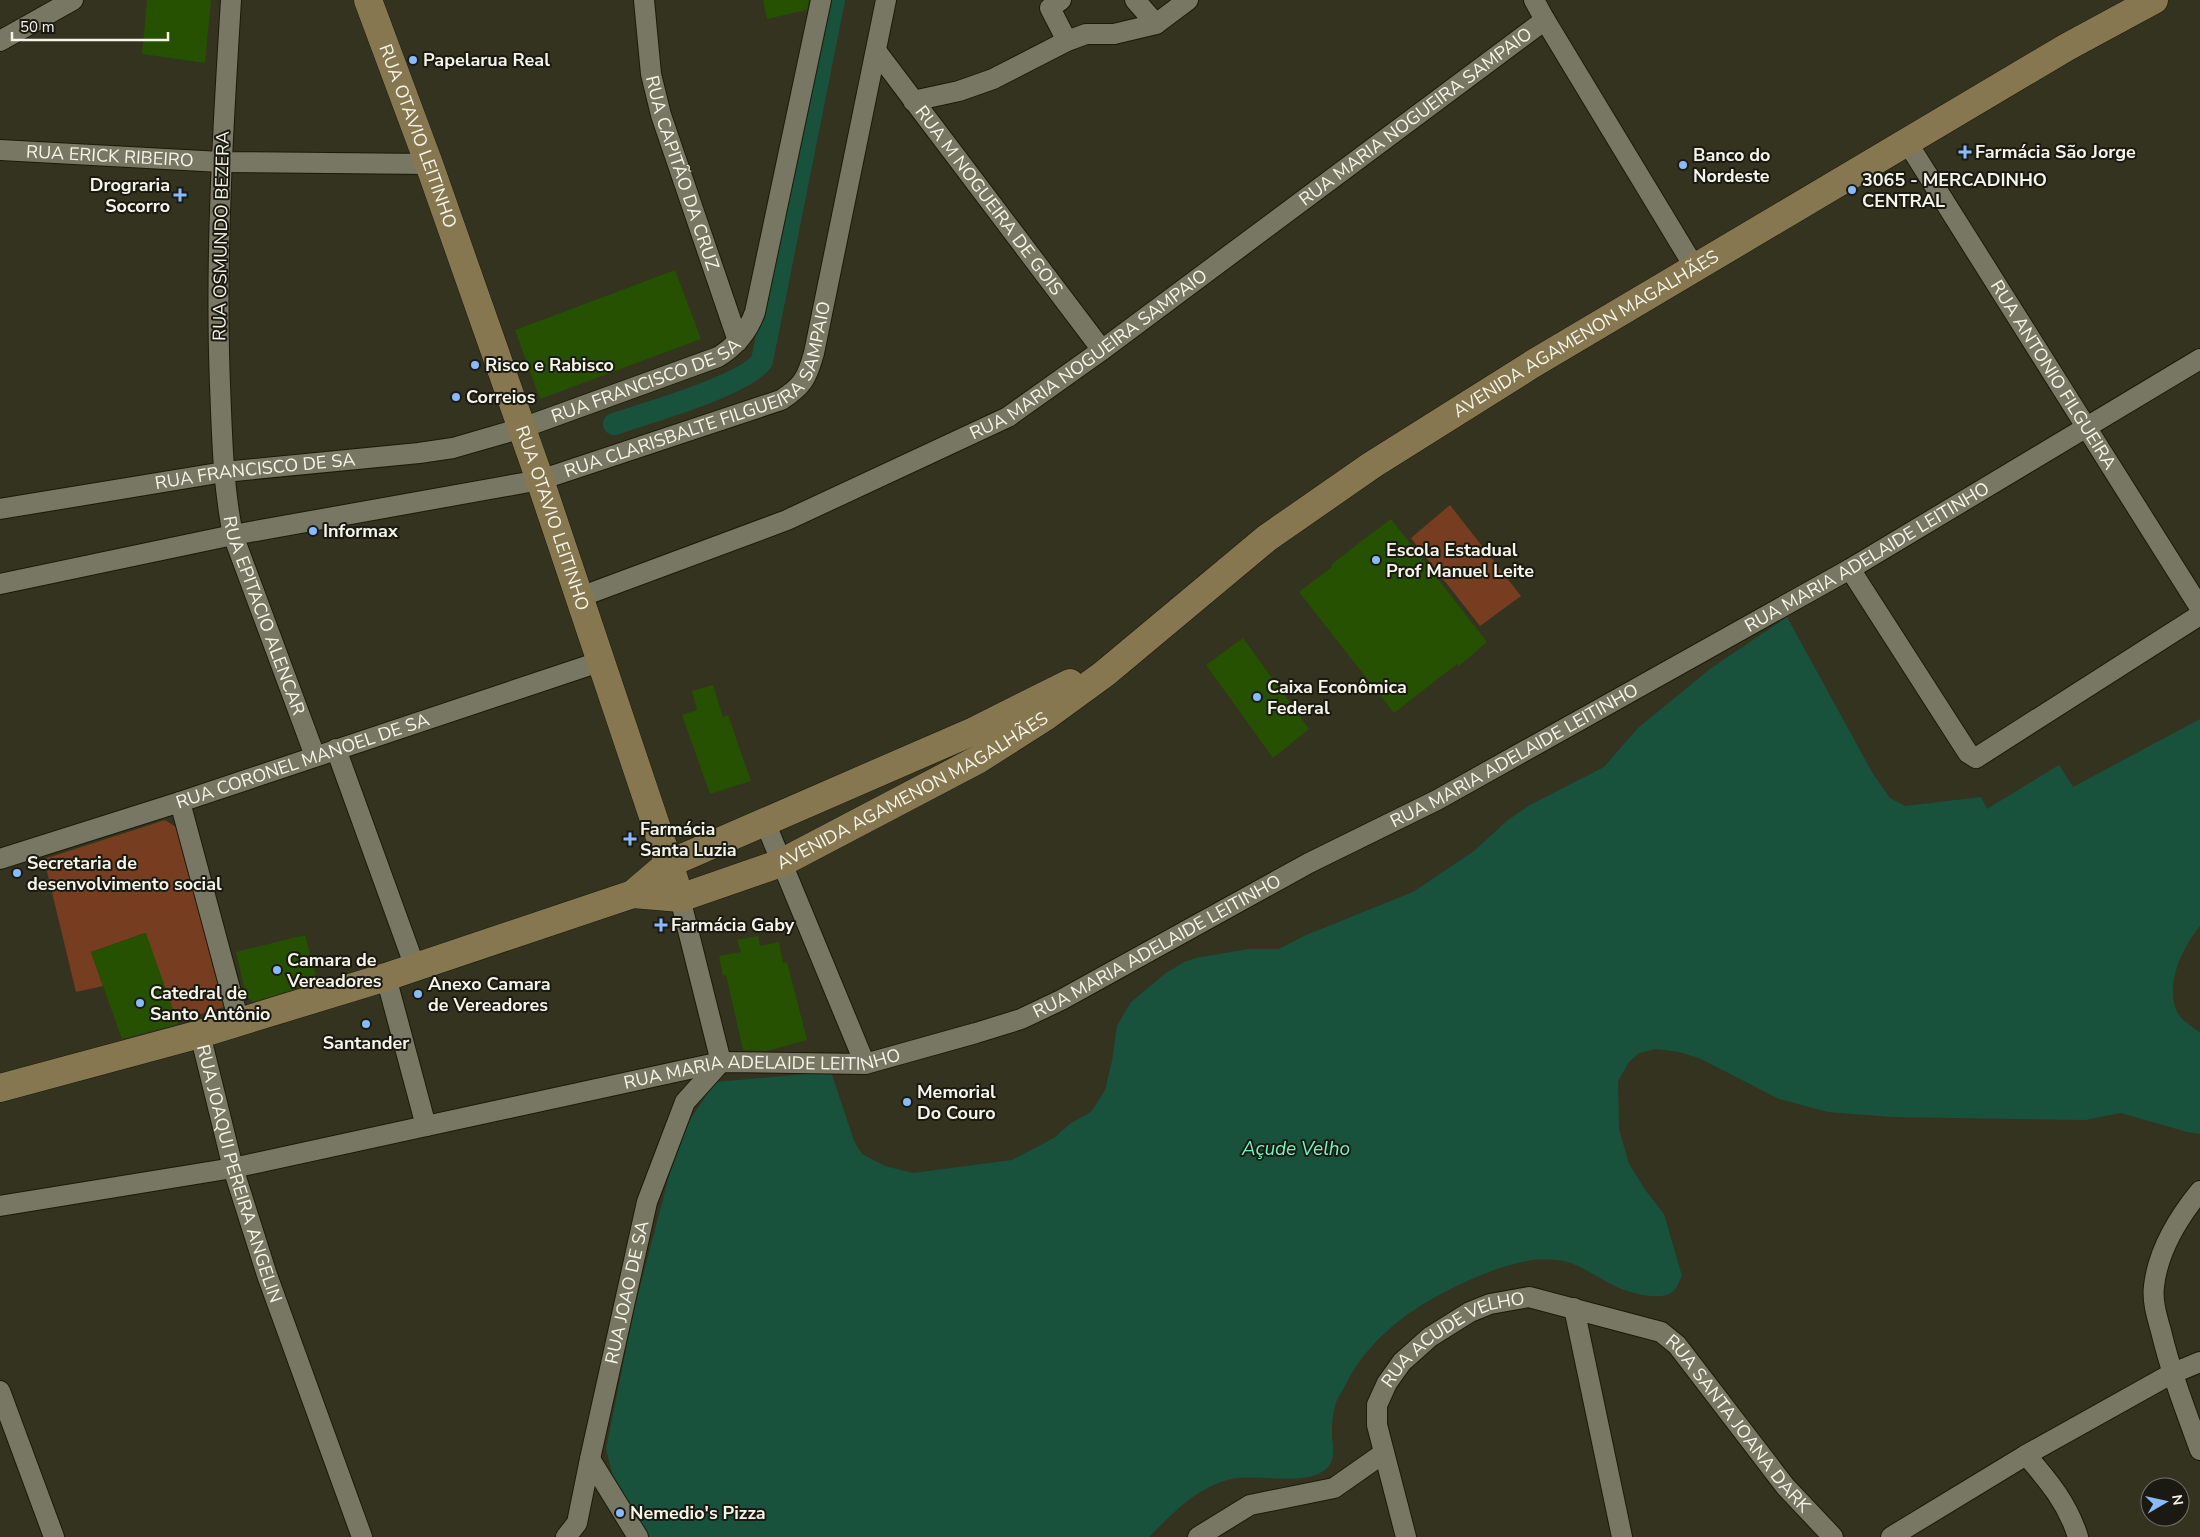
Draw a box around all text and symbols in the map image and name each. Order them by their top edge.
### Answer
scale bar [12,10,169,42]
text: 50 m [20,17,55,37]
street label: RUA MARIA NOGUEIRA SAMPAIO [1294,22,1537,211]
street label: RUA OTAVIO LEITINHO [373,41,463,231]
place label: Papelarua Real [423,48,550,72]
marker: Papelarua Real [407,54,419,66]
street label: RUA CAPITÃO DA CRUZ [640,73,725,274]
street label: RUA M NOGUEIRA DE GOIS [910,101,1069,300]
street label: RUA OSMUNDO BEZERA [207,131,235,341]
street label: RUA ERICK RIBEIRO [25,139,194,172]
place label: Farmácia São Jorge [1975,140,2136,164]
place label: Banco do Nordeste [1693,143,1770,188]
marker: Farmácia São Jorge [1959,146,1971,158]
marker: Banco do Nordeste [1677,159,1689,171]
place label: 3065 - MERCADINHO CENTRAL [1862,168,2047,213]
place label: Drograria Socorro [90,173,170,218]
marker: 3065 - MERCADINHO CENTRAL [1846,184,1858,196]
marker: Drograria Socorro [174,189,186,201]
street label: AVENIDA AGAMENON MAGALHÃES [1448,244,1723,423]
street label: RUA MARIA NOGUEIRA SAMPAIO [966,264,1212,445]
street label: RUA ANTONIO FILGUEIRA [1985,276,2122,474]
street label: RUA CLARISBALTE FILGUEIRA SAMPAIO [561,299,836,483]
street label: RUA FRANCISCO DE SA [548,333,746,428]
place label: Risco e Rabisco [485,353,614,377]
marker: Risco e Rabisco [469,359,481,371]
place label: Correios [466,385,536,409]
marker: Correios [450,391,462,403]
street label: RUA OTAVIO LEITINHO [510,422,595,614]
street label: RUA FRANCISCO DE SA [153,447,356,495]
street label: RUA MARIA ADELAIDE LEITINHO [1740,476,1994,638]
street label: RUA EPITACIO ALENCAR [218,514,311,718]
place label: Informax [323,519,398,543]
marker: Informax [307,525,319,537]
place label: Escola Estadual Prof Manuel Leite [1386,538,1534,583]
marker: Escola Estadual Prof Manuel Leite [1370,554,1382,566]
place label: Caixa Econômica Federal [1267,675,1407,720]
street label: RUA MARIA ADELAIDE LEITINHO [1386,678,1642,833]
marker: Caixa Econômica Federal [1251,691,1263,703]
street label: AVENIDA AGAMENON MAGALHÃES [772,706,1053,875]
street label: RUA CORONEL MANOEL DE SA [173,708,432,815]
place label: Farmácia Santa Luzia [640,817,737,862]
marker: Farmácia Santa Luzia [624,833,636,845]
place label: Secretaria de desenvolvimento social [27,851,222,896]
marker: Secretaria de desenvolvimento social [11,867,23,879]
street label: RUA MARIA ADELAIDE LEITINHO [1029,869,1285,1024]
place label: Farmácia Gaby [671,913,795,937]
marker: Farmácia Gaby [655,919,667,931]
place label: Camara de Vereadores [286,948,382,993]
marker: Camara de Vereadores [271,964,283,976]
place label: Anexo Camara de Vereadores [428,972,551,1017]
place label: Catedral de Santo Antônio [150,981,270,1026]
marker: Anexo Camara de Vereadores [412,988,424,1000]
marker: Catedral de Santo Antônio [134,997,146,1009]
marker: Santander [360,1018,372,1030]
place label: Santander [323,1031,409,1055]
street label: RUA JOAQUI PEREIRA ANGELIN [191,1042,288,1306]
street label: RUA MARIA ADELAIDE LEITINHO [621,1043,903,1095]
place label: Memorial Do Couro [917,1080,996,1125]
marker: Memorial Do Couro [901,1096,913,1108]
water label: Açude Velho [1241,1136,1350,1162]
street label: RUA JOAO DE SA [599,1218,655,1366]
street label: RUA ACUDE VELHO [1376,1286,1526,1392]
street label: RUA SANTA JOANA DARK [1661,1329,1816,1518]
north arrow [2140,1477,2190,1527]
text: N [2167,1493,2188,1507]
place label: Nemedio's Pizza [630,1501,766,1525]
marker: Nemedio's Pizza [614,1507,626,1519]

